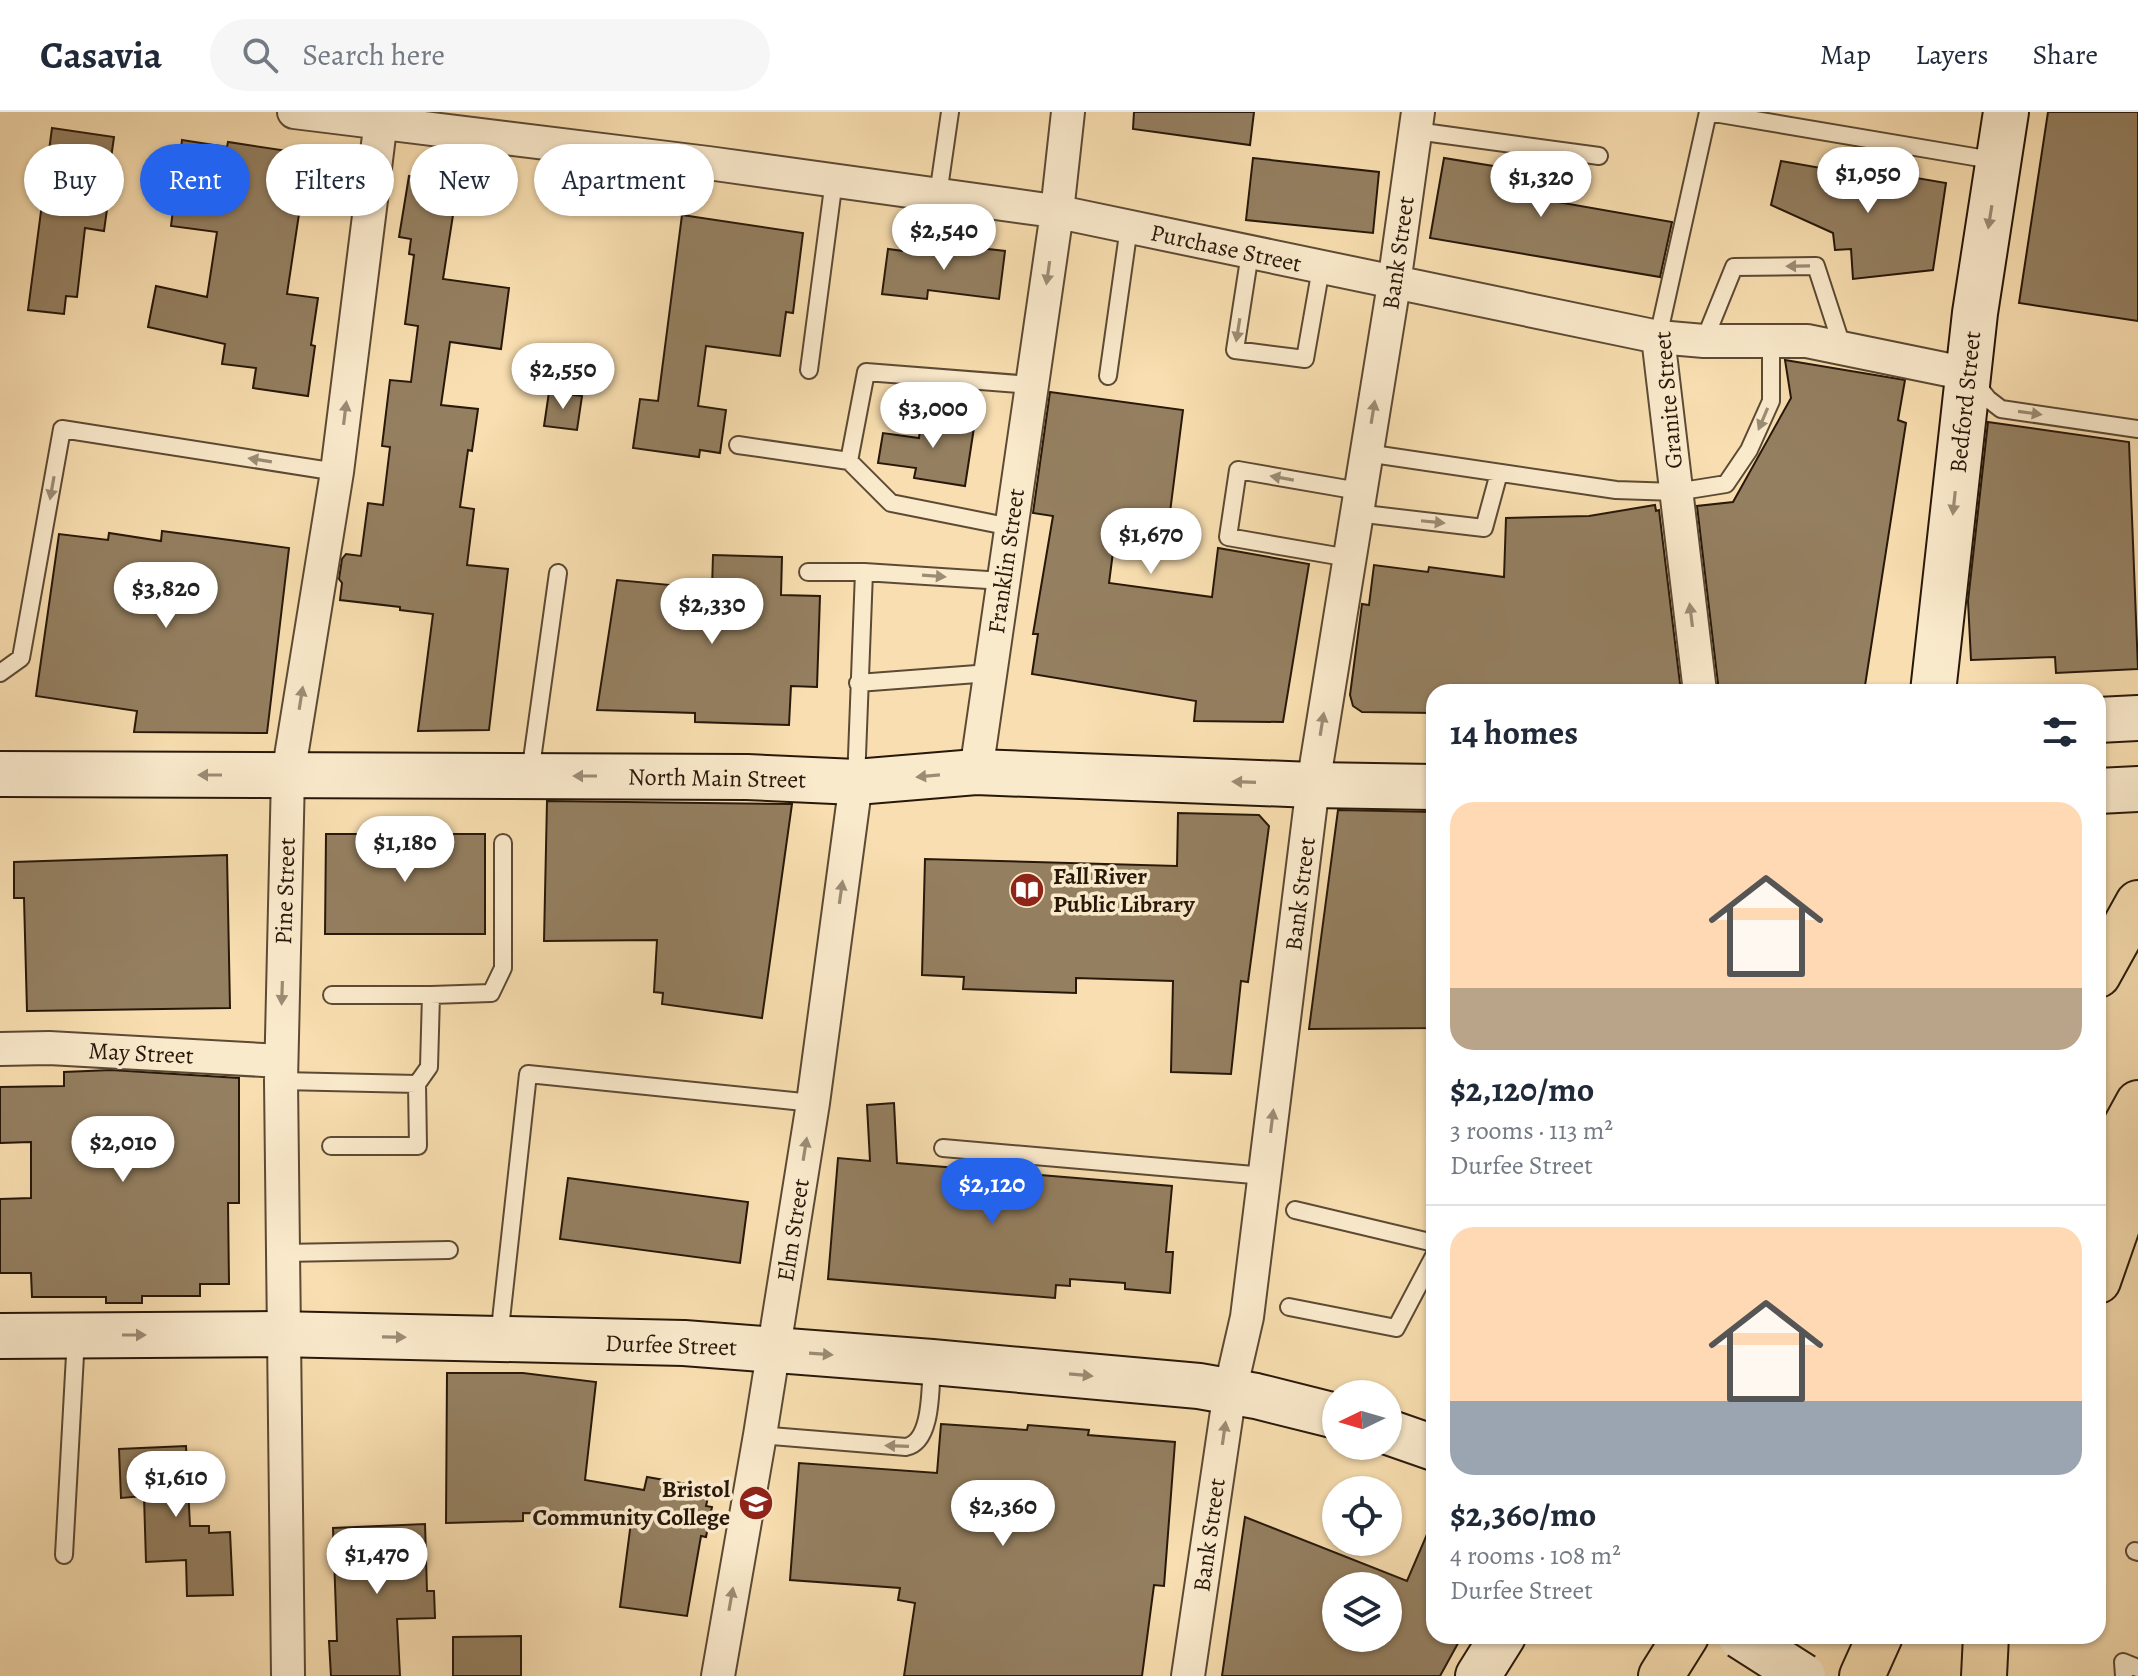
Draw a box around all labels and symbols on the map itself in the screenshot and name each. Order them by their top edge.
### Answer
pin: $1,050 [1803,147,1933,215]
pin: $1,320 [1476,151,1606,219]
street label: Bank Street [1374,194,1422,312]
pin: $2,540 [879,204,1009,272]
one-way arrow [1983,205,1996,230]
street label: Purchase Street [1148,216,1304,280]
one-way arrow [1785,260,1810,272]
one-way arrow [1041,261,1054,286]
one-way arrow [1231,318,1244,343]
street label: Bedford Street [1942,329,1988,475]
street label: Granite Street [1646,330,1690,470]
pin: $2,550 [498,343,628,411]
pin: $3,000 [868,382,998,450]
one-way arrow [1367,399,1379,424]
one-way arrow [338,400,351,425]
one-way arrow [1756,407,1769,431]
one-way arrow [2018,407,2043,420]
one-way arrow [247,454,272,466]
one-way arrow [1270,471,1295,483]
one-way arrow [45,476,57,501]
street label: Franklin Street [980,486,1032,636]
one-way arrow [1947,490,1960,515]
pin: $1,670 [1086,508,1216,576]
one-way arrow [1421,516,1446,529]
pin: $3,820 [101,562,231,630]
one-way arrow [922,570,947,583]
pin: $2,330 [647,578,777,646]
one-way arrow [1684,602,1697,627]
one-way arrow [295,685,307,710]
one-way arrow [1317,711,1329,736]
street label: North Main Street [628,760,807,796]
one-way arrow [197,769,222,781]
one-way arrow [572,770,597,782]
one-way arrow [915,770,940,783]
one-way arrow [1231,776,1256,789]
pin: $1,180 [340,816,470,884]
street label: Bank Street [1277,835,1323,953]
street label: Pine Street [267,837,303,945]
place label: Fall River Public Library [1053,860,1196,920]
library icon: Fall River Public Library [1008,871,1046,909]
one-way arrow [835,879,848,904]
one-way arrow [276,981,289,1006]
street label: May Street [88,1034,194,1072]
one-way arrow [1265,1108,1278,1133]
pin: $2,010 [58,1116,188,1184]
one-way arrow [800,1136,812,1161]
pin: $2,120 [927,1158,1057,1226]
street label: Elm Street [769,1176,817,1284]
street label: Durfee Street [605,1327,737,1363]
one-way arrow [122,1329,147,1341]
one-way arrow [382,1331,407,1343]
one-way arrow [809,1348,834,1361]
one-way arrow [1068,1369,1093,1382]
north arrow [1322,1380,1402,1460]
one-way arrow [1218,1420,1231,1445]
one-way arrow [883,1439,909,1452]
pin: $1,610 [111,1451,241,1519]
place label: Bristol Community College [533,1473,731,1533]
street label: Bank Street [1185,1476,1233,1594]
pin: $2,360 [938,1480,1068,1548]
school or university icon: Bristol Community College [737,1484,775,1522]
pin: $1,470 [312,1528,442,1596]
one-way arrow [726,1586,738,1611]

